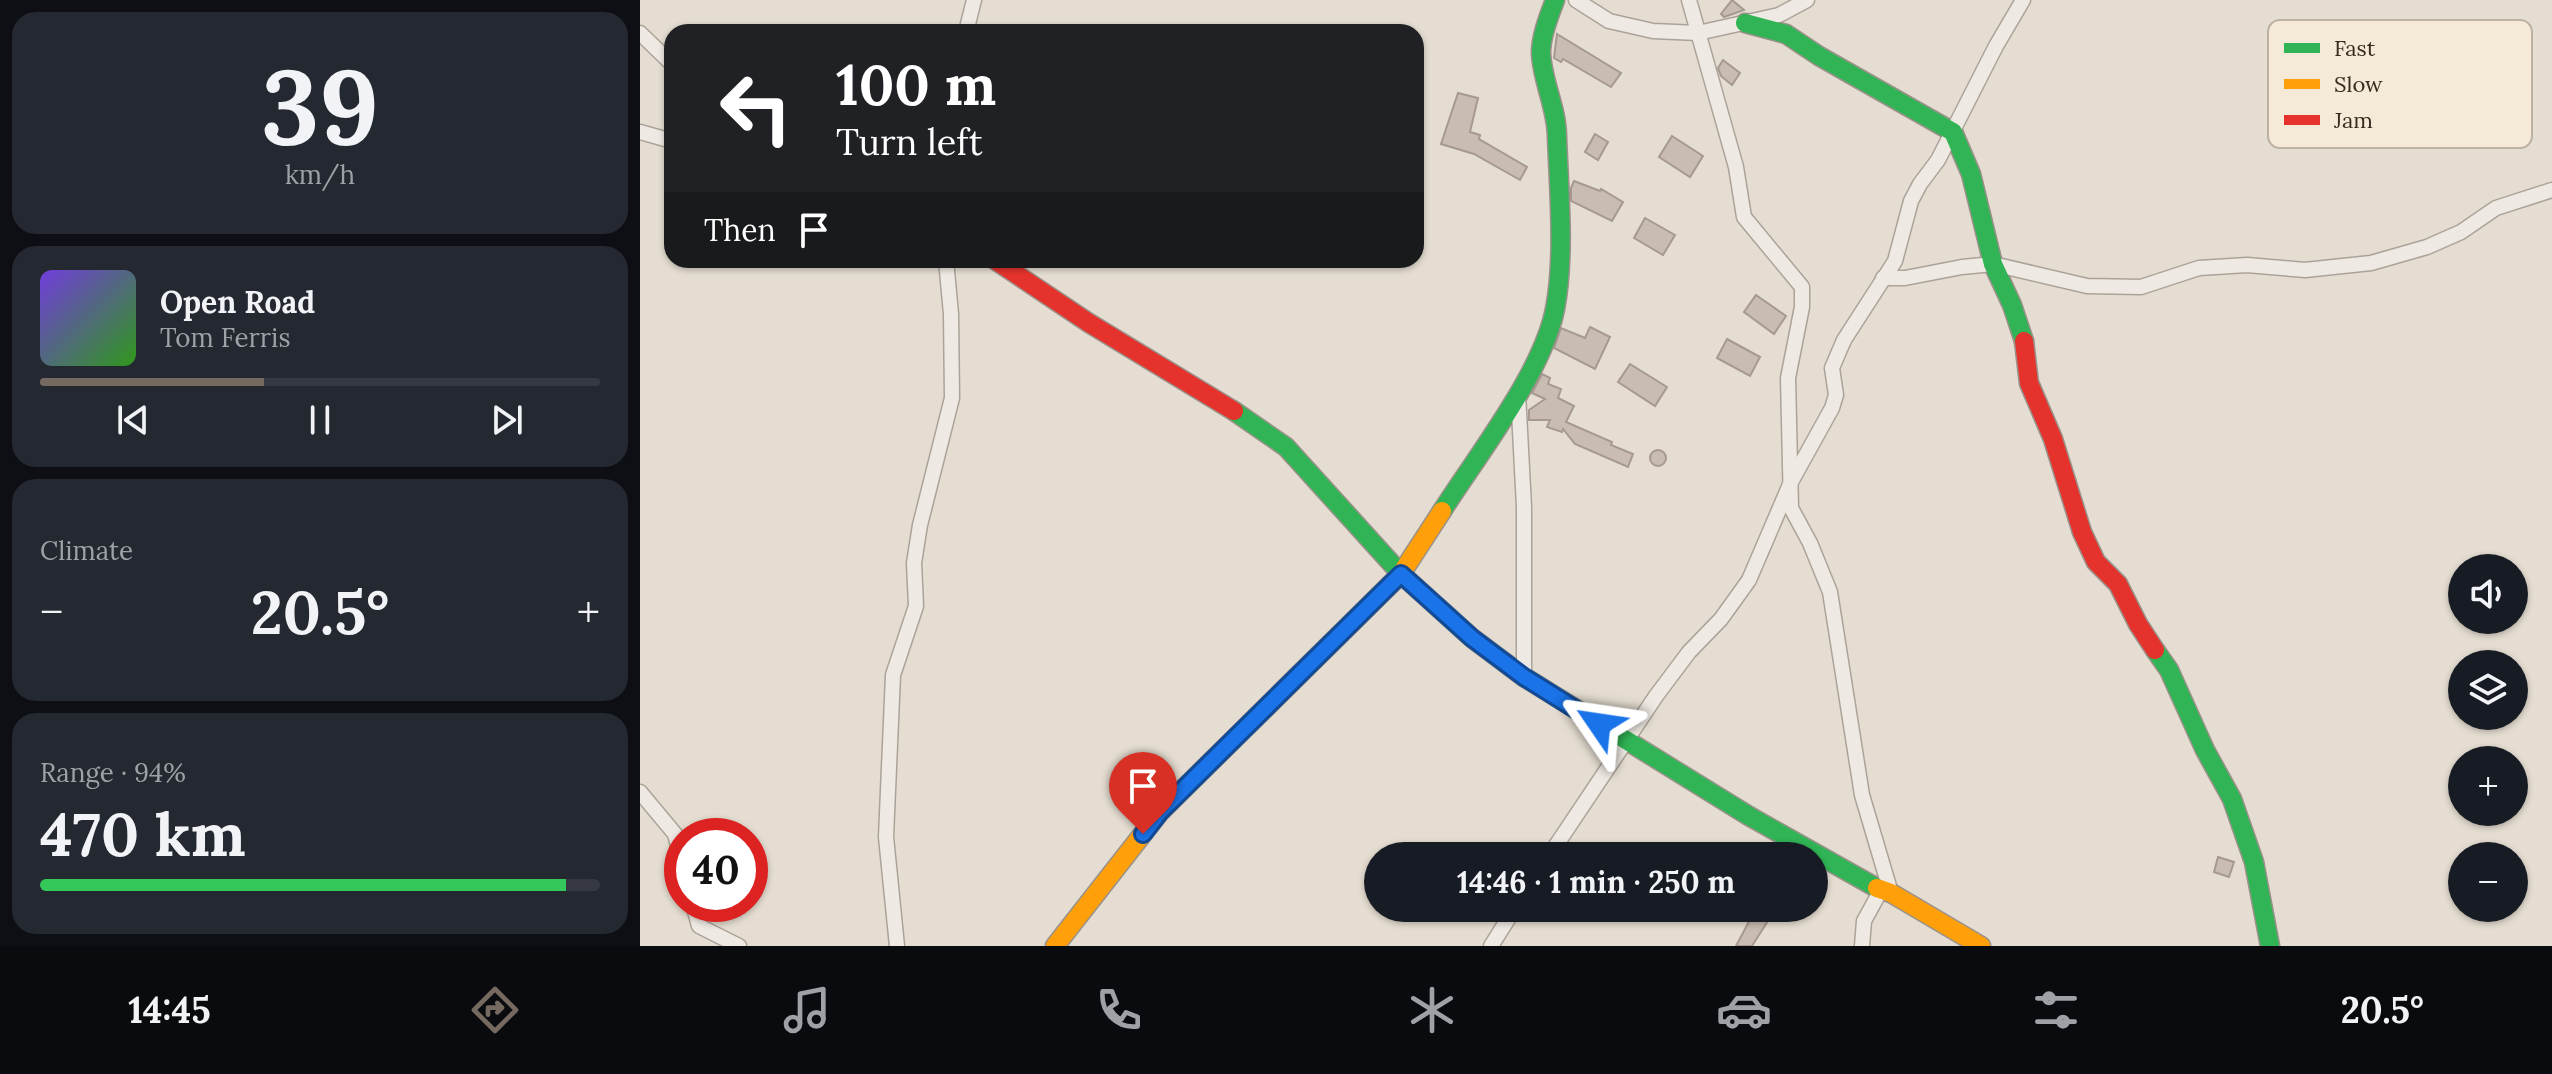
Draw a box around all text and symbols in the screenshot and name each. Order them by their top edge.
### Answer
legend [2268,20,2532,148]
text: Fast [2334,34,2376,62]
text: 39 [261,39,379,172]
text: 100 m [836,49,996,120]
icon: left [704,56,808,160]
text: Slow [2334,70,2383,98]
text: Jam [2333,106,2373,134]
text: Turn left [836,119,983,165]
text: km/h [285,158,355,191]
icon: arrive [792,208,836,252]
text: Then [704,211,776,249]
text: Open Road [160,283,315,321]
text: Tom Ferris [160,321,290,354]
icon: previous [111,398,155,442]
icon: pause [298,398,342,442]
icon: next [485,398,529,442]
text: Climate [40,534,133,567]
map controls [2448,554,2528,922]
button: sound [2448,554,2528,634]
text: 20.5° [251,574,389,650]
text: − [40,584,63,640]
text: + [577,584,600,640]
button: layers [2448,650,2528,730]
position arrow [1557,682,1641,766]
button: + [2448,746,2528,826]
pin [1109,752,1177,834]
text: Range · 94% [40,756,186,789]
icon: arrive [1121,764,1165,808]
text: 470 km [40,796,246,872]
speed limit sign: 40 [664,818,768,922]
button: − [2448,842,2528,922]
text: 14:46 · 1 min · 250 m [1457,863,1735,901]
icon: directions [467,982,523,1038]
icon: music [779,982,835,1038]
icon: phone [1091,982,1147,1038]
icon: climate [1404,982,1460,1038]
icon: car [1716,982,1772,1038]
icon: filters [2028,982,2084,1038]
text: 14:45 [128,987,211,1033]
text: 20.5° [2341,987,2424,1033]

